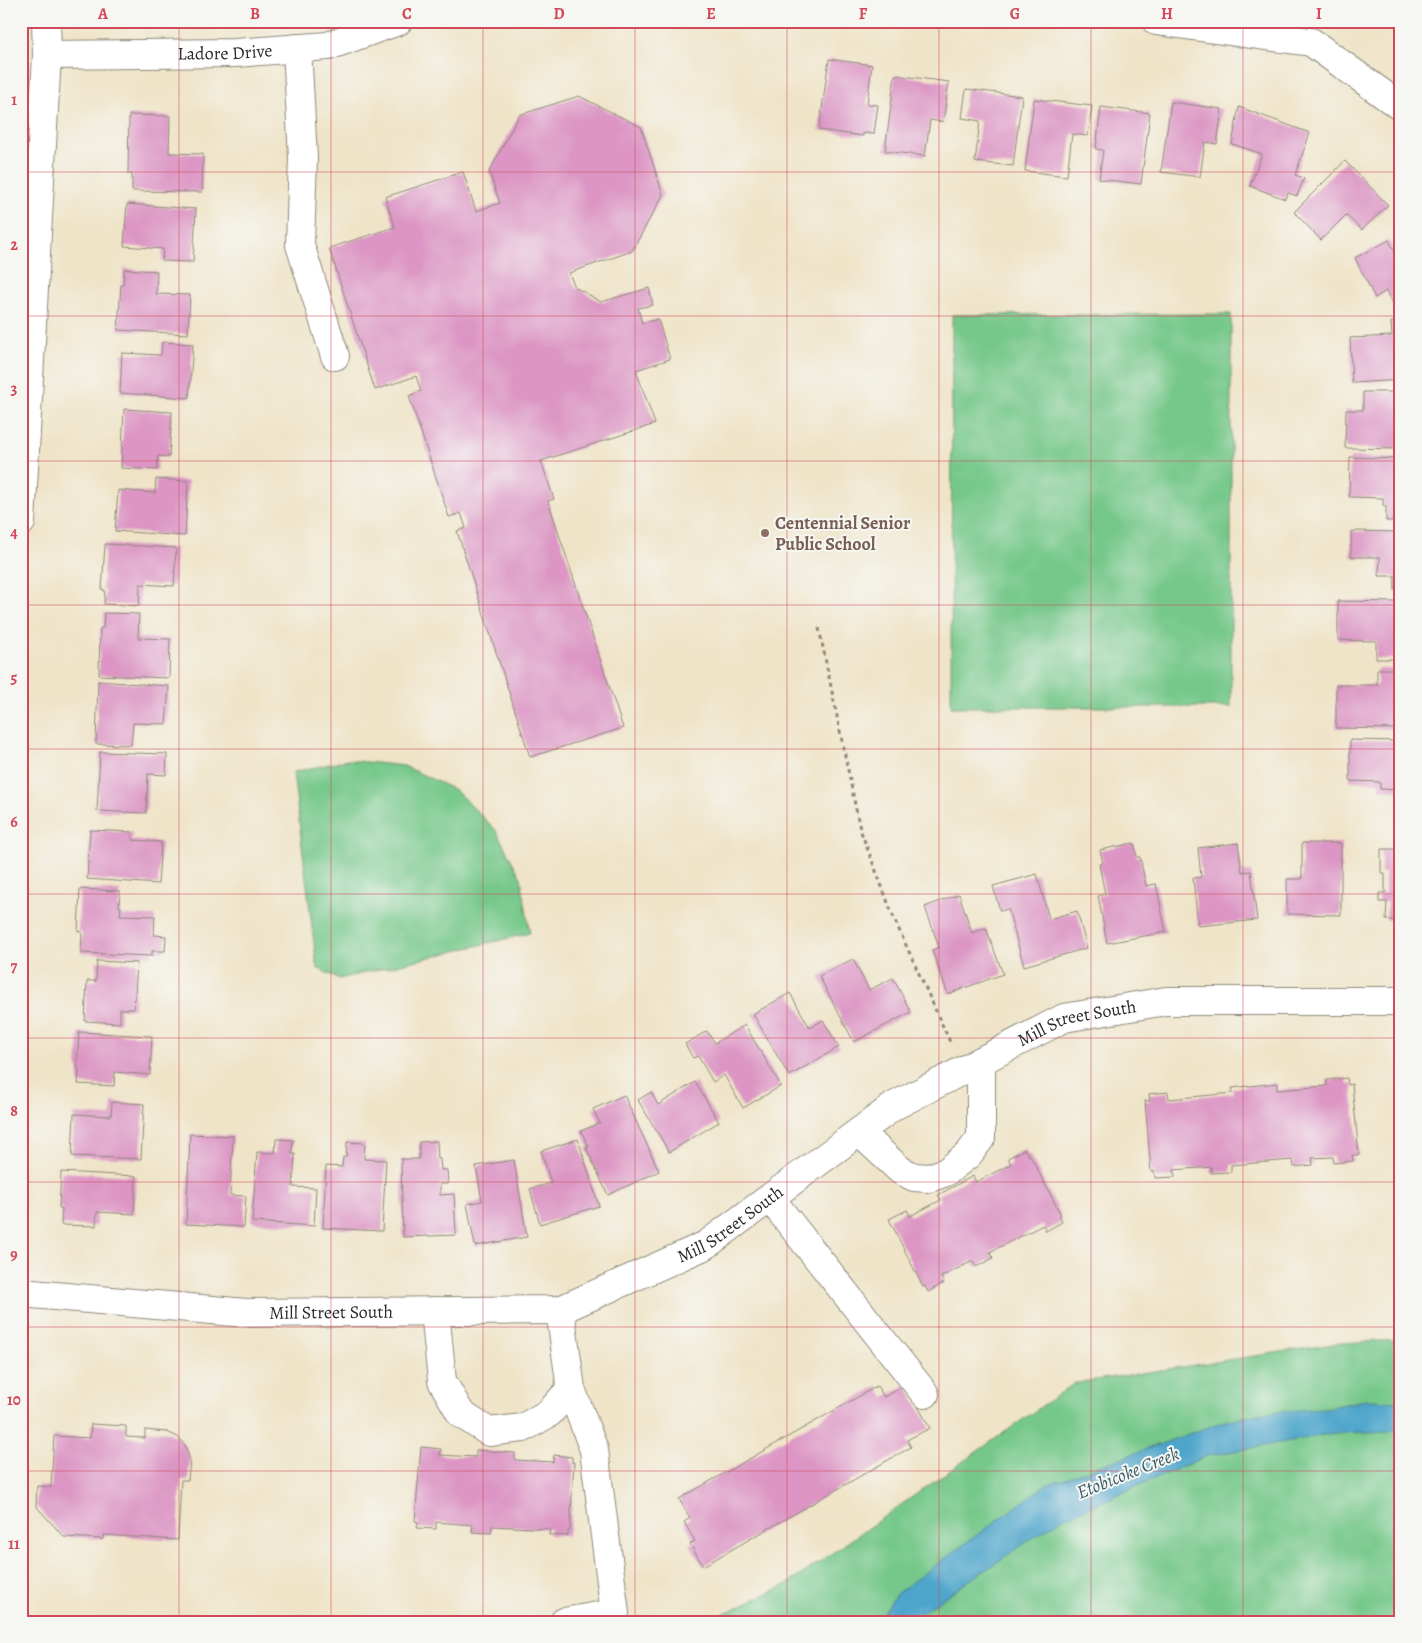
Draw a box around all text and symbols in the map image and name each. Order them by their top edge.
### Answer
text: A [97,3,109,25]
text: B [250,3,260,25]
text: C [402,3,412,25]
text: D [553,3,565,25]
text: E [706,3,716,25]
text: F [859,3,868,25]
text: G [1010,3,1020,25]
text: H [1161,3,1173,25]
text: I [1316,3,1322,25]
street label: Ladore Drive [177,38,273,66]
text: 1 [11,89,17,111]
text: 2 [10,234,18,256]
text: 3 [11,378,18,400]
place label: Centennial Senior Public School [775,511,911,556]
text: 4 [10,522,18,544]
marker: Centennial Senior Public School [759,527,771,539]
text: 5 [11,667,18,689]
text: 6 [10,811,18,833]
text: 7 [11,956,18,978]
street label: Mill Street South [1013,994,1138,1052]
text: 8 [10,1100,18,1122]
street label: Mill Street South [673,1180,788,1268]
text: 9 [10,1244,18,1266]
street label: Mill Street South [269,1300,394,1325]
text: 10 [7,1389,21,1411]
water label: Etobicoke Creek [1073,1441,1183,1505]
text: 11 [8,1533,20,1555]

